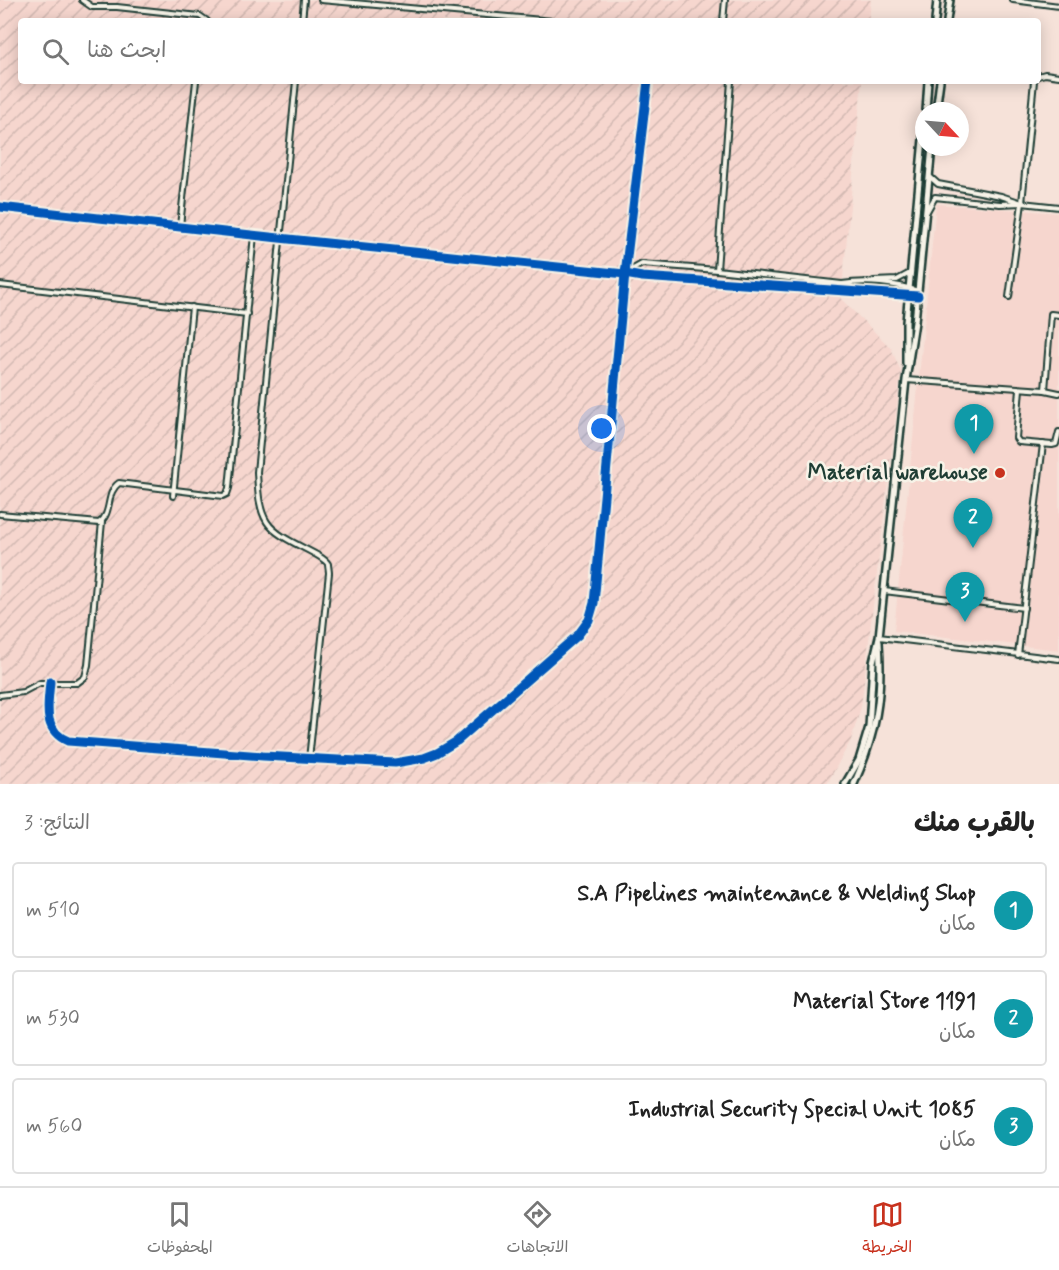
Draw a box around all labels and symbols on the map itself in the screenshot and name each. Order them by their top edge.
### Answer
north arrow [915,102,969,156]
pin: 1 [954,404,994,454]
your location [587,414,616,443]
place label: Material warehouse [808,459,988,487]
marker: Material warehouse [993,466,1007,480]
pin: 2 [954,498,992,548]
pin: 3 [946,572,984,622]

